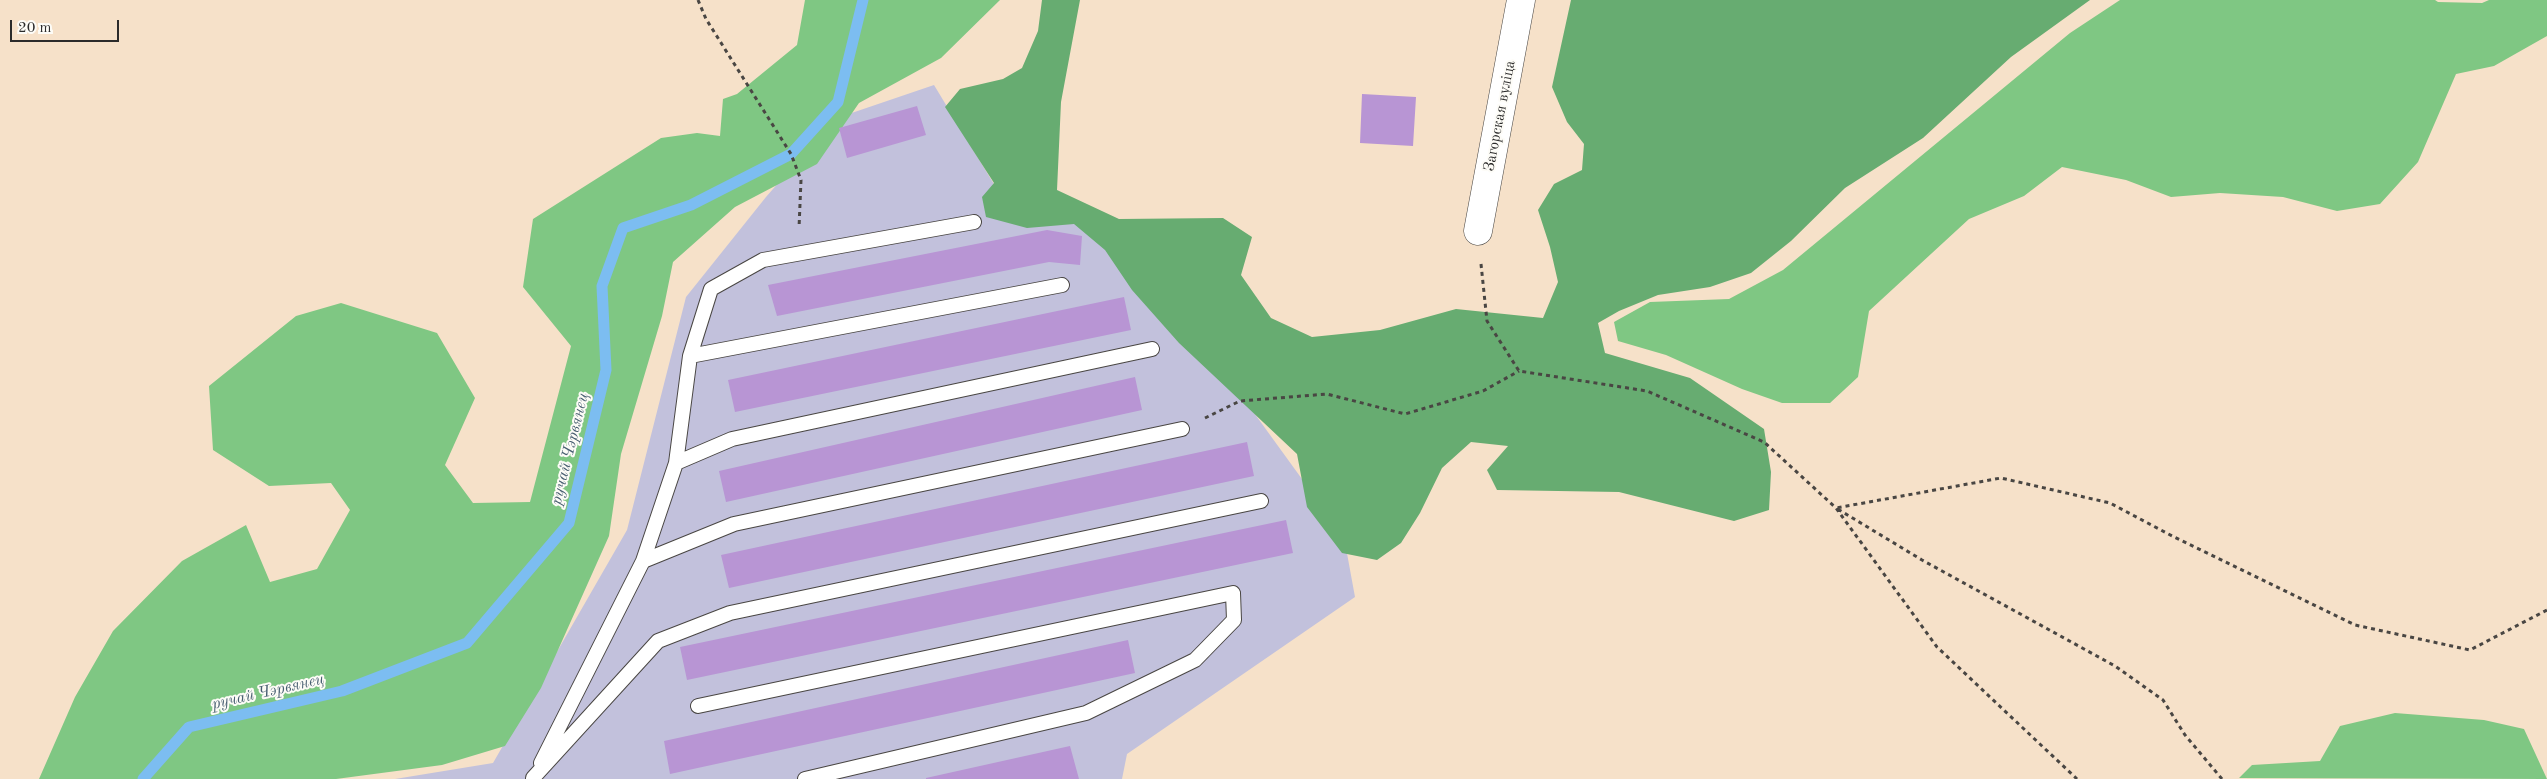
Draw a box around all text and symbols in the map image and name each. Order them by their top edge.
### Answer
scale bar [12,10,121,42]
text: 20 m [18,21,52,36]
street label: Загорская вуліца [1480,59,1520,173]
water label: ручай Чэрвянец [547,391,593,507]
water label: ручай Чэрвянец [210,670,326,714]

